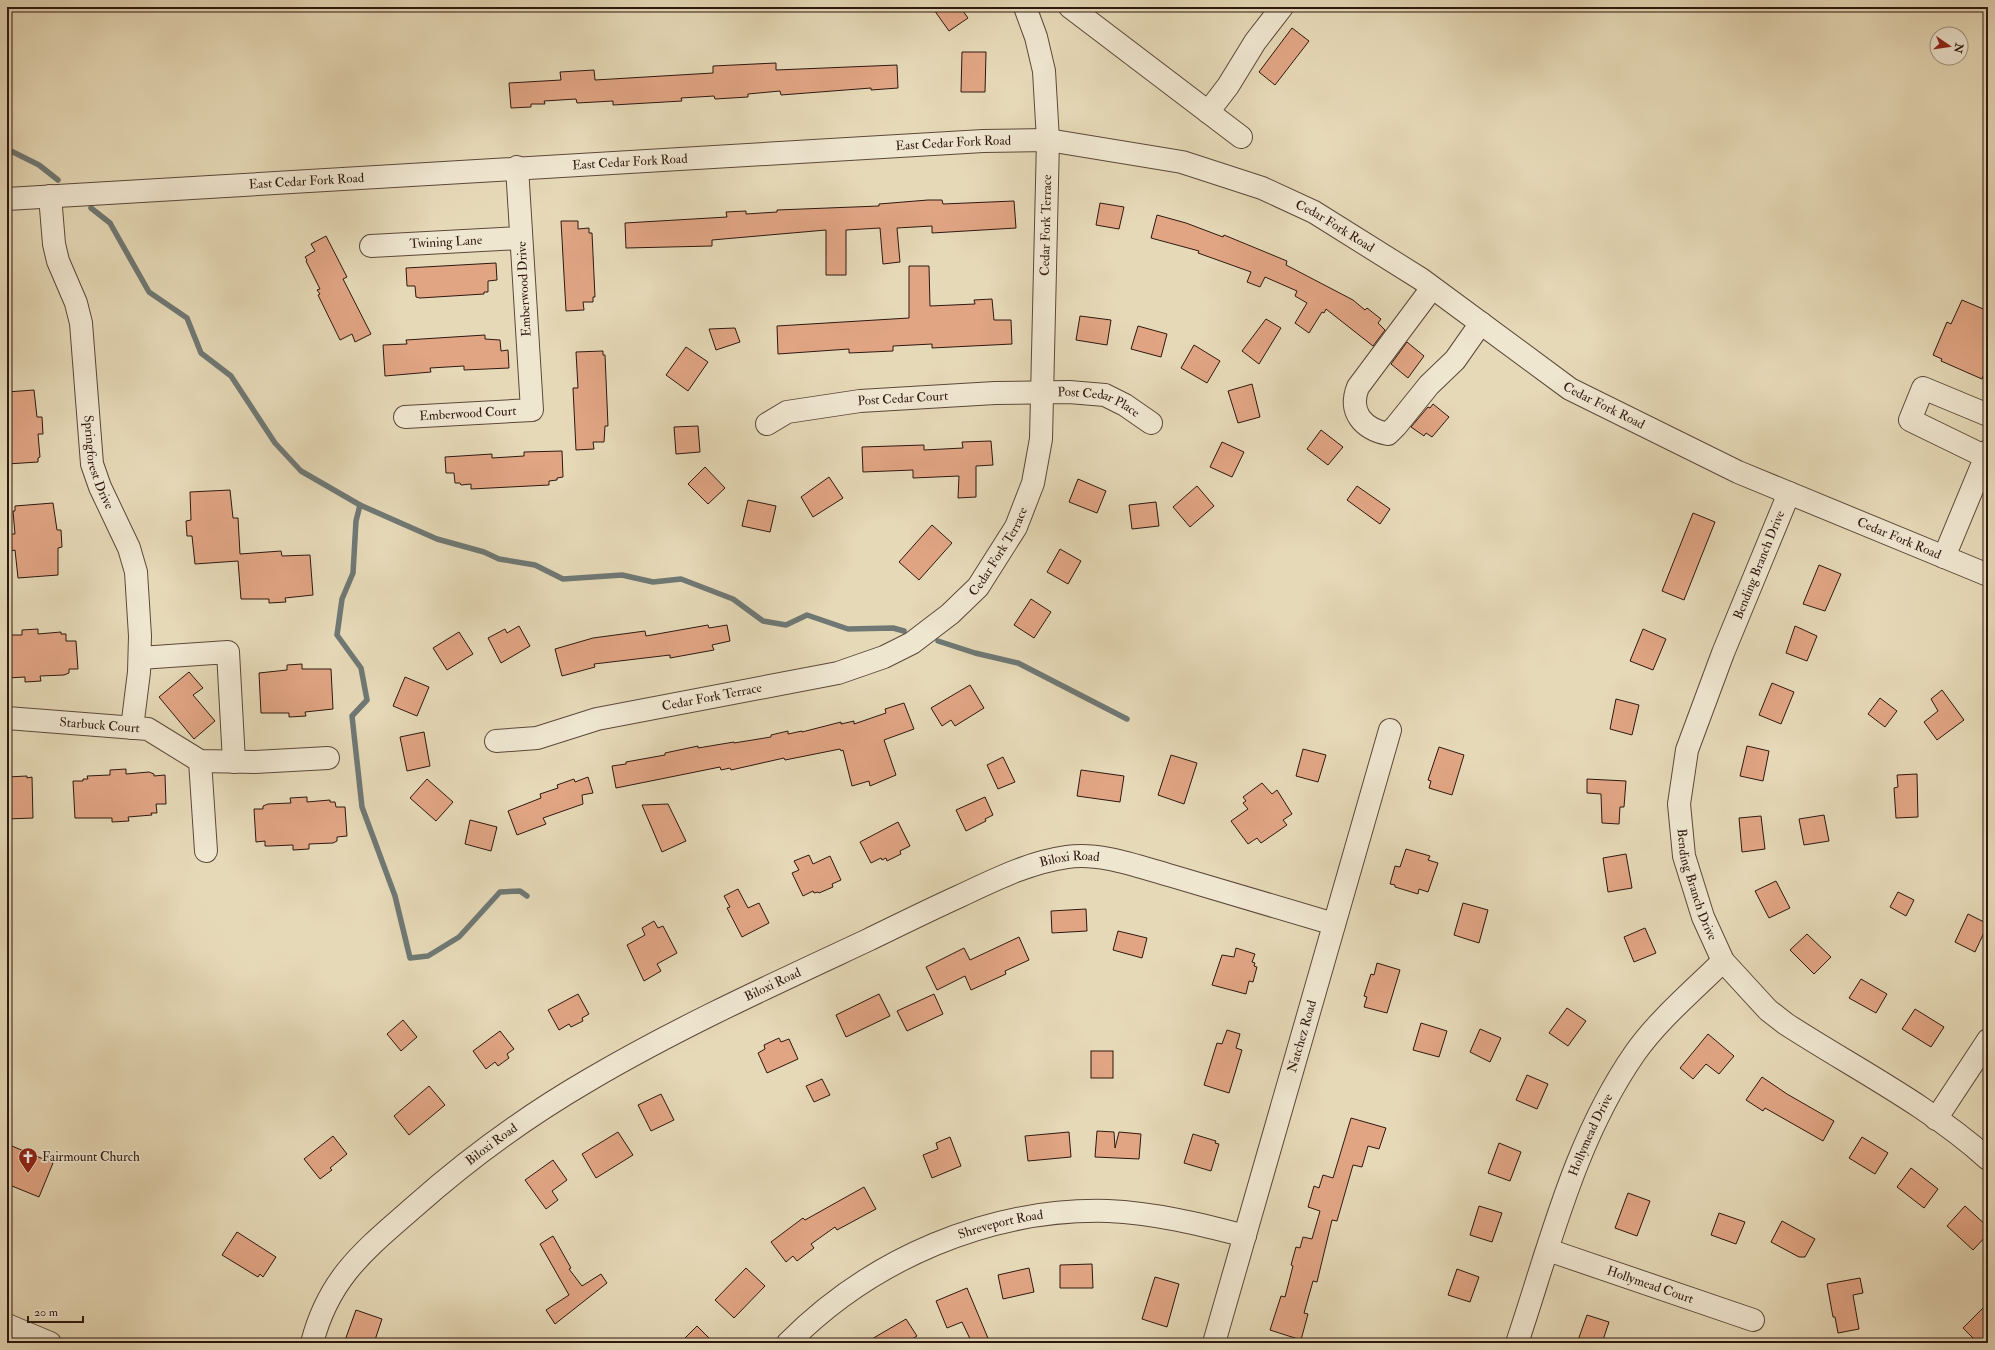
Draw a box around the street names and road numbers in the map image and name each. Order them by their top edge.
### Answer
street label: East Cedar Fork Road [895,133,1012,154]
street label: East Cedar Fork Road [572,151,689,173]
street label: East Cedar Fork Road [248,170,365,193]
street label: Cedar Fork Terrace [1037,174,1055,276]
street label: Cedar Fork Road [1293,197,1378,256]
street label: Twining Lane [409,232,483,252]
street label: Emberwood Drive [513,240,534,337]
street label: Cedar Fork Road [1560,378,1648,433]
street label: Post Cedar Place [1057,384,1143,421]
street label: Post Cedar Court [857,388,949,409]
street label: Emberwood Court [419,403,517,424]
street label: Springforest Drive [80,415,118,512]
street label: Cedar Fork Terrace [965,504,1031,600]
street label: Bending Branch Drive [1730,508,1788,622]
street label: Cedar Fork Road [1855,514,1944,563]
street label: Cedar Fork Terrace [661,680,764,714]
street label: Starbuck Court [59,714,140,736]
street label: Bending Branch Drive [1673,828,1721,943]
street label: Biloxi Road [1038,848,1101,871]
street label: Biloxi Road [742,964,804,1005]
street label: Natchez Road [1284,998,1320,1074]
street label: Hollymead Drive [1565,1090,1617,1178]
street label: Biloxi Road [462,1120,521,1169]
street label: Shreveport Road [956,1207,1045,1243]
street label: Hollymead Court [1605,1263,1696,1307]

